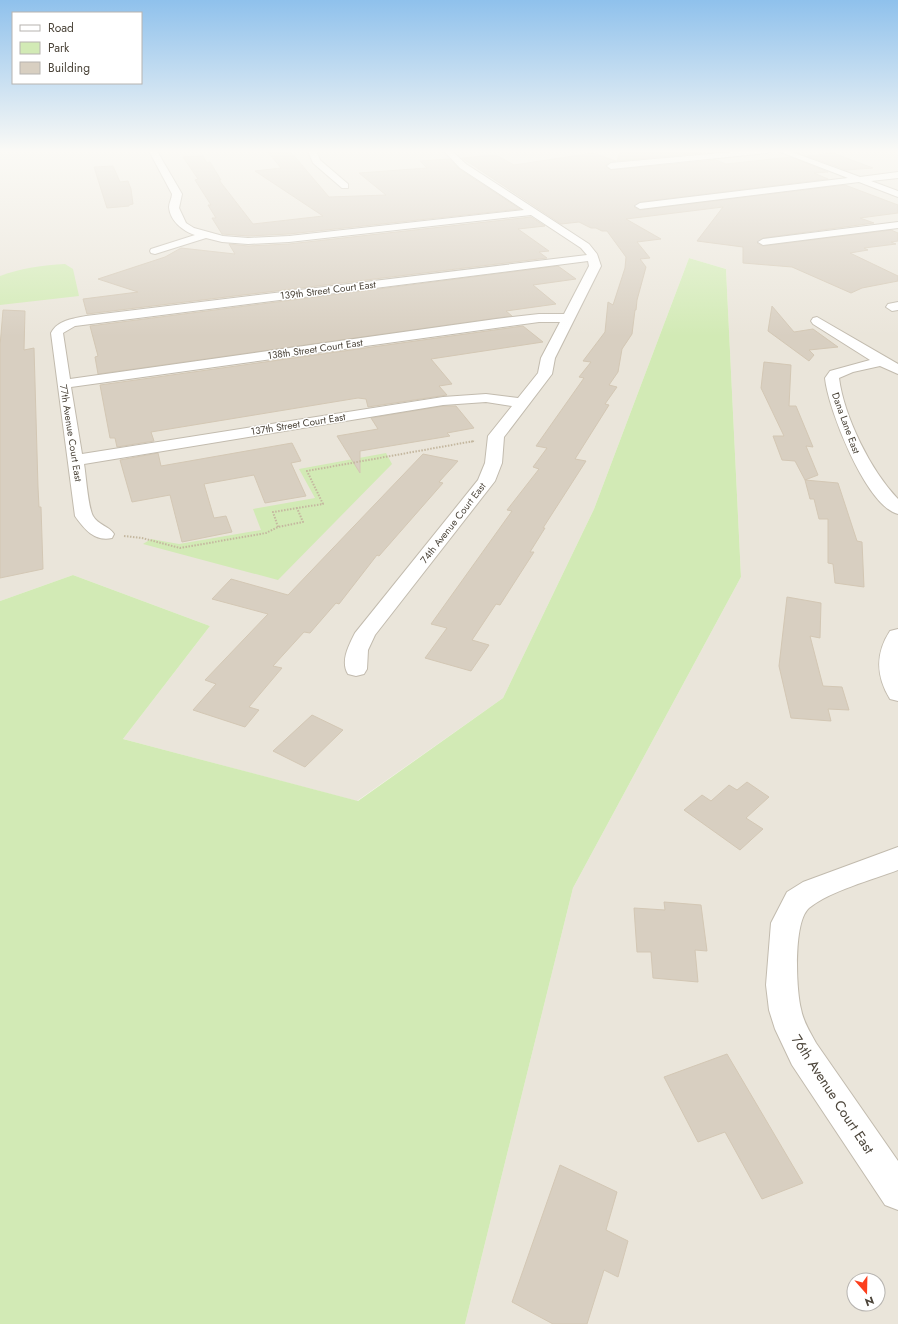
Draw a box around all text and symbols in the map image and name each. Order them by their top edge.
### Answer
legend [12,12,142,84]
text: Road [48,19,74,37]
text: Park [48,39,70,57]
text: Building [48,59,90,77]
street label: 139th Street Court East [279,277,377,303]
street label: 138th Street Court East [266,335,364,363]
street label: 77th Avenue Court East [56,383,86,483]
street label: Dana Lane East [828,390,864,456]
street label: 137th Street Court East [250,409,347,439]
street label: 74th Avenue Court East [417,479,490,567]
street label: 76th Avenue Court East [787,1030,879,1158]
north arrow [846,1272,886,1312]
text: N [863,1292,876,1310]

